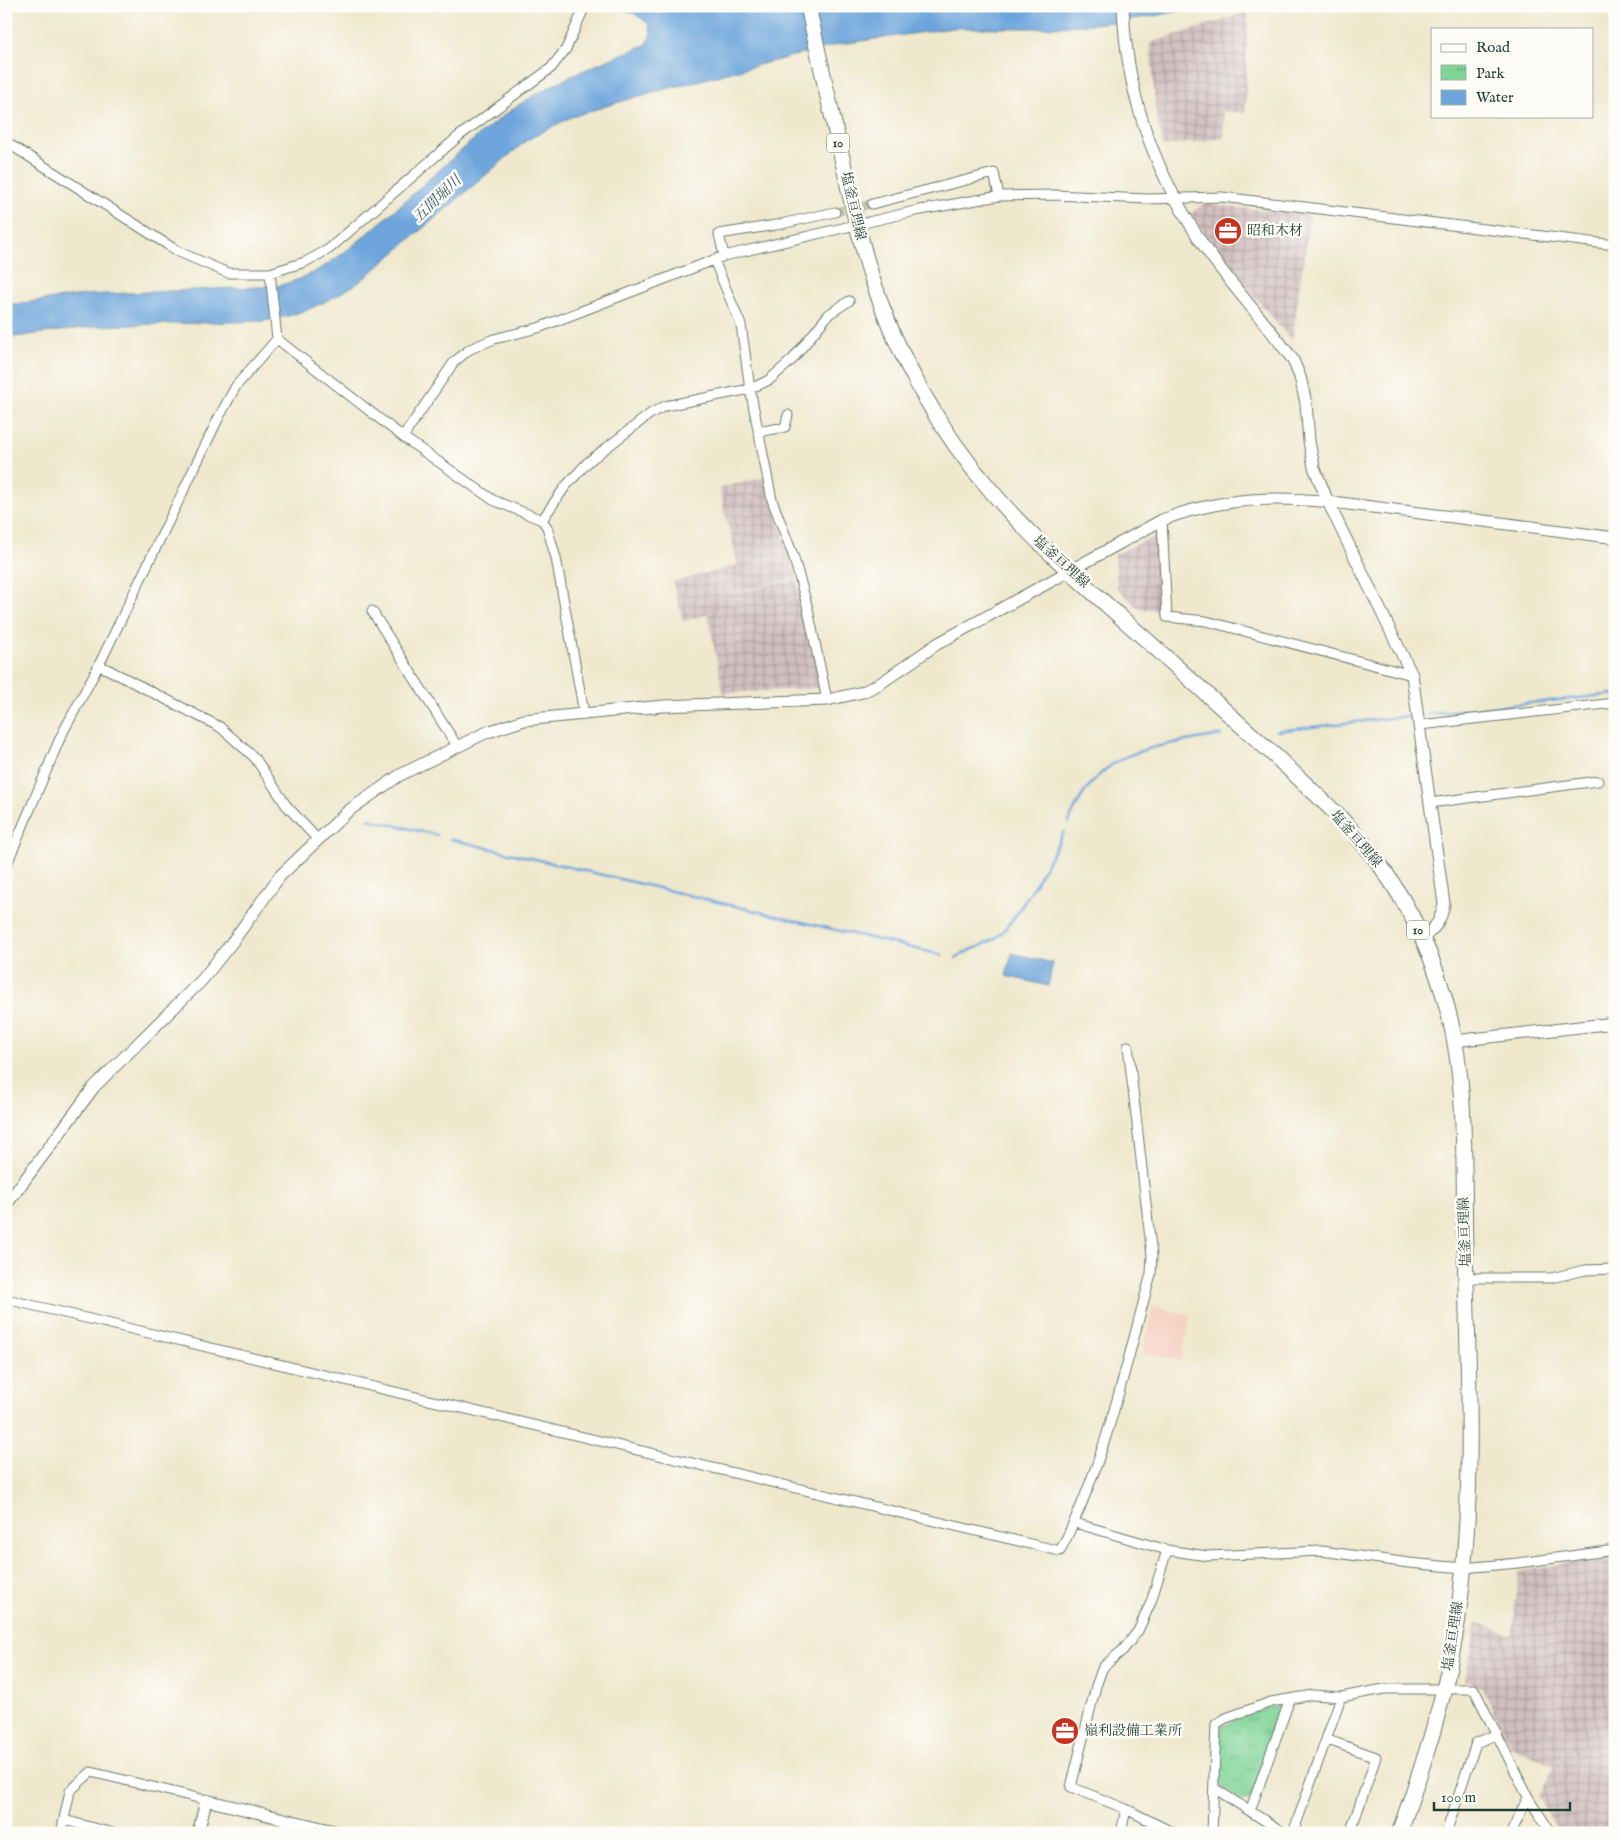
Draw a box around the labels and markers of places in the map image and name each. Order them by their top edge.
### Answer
office icon: 昭和木材 [1213,216,1243,246]
place label: 昭和木材 [1247,222,1303,240]
office icon: 嶺利設備工業所 [1050,1716,1080,1746]
place label: 嶺利設備工業所 [1084,1722,1182,1740]

